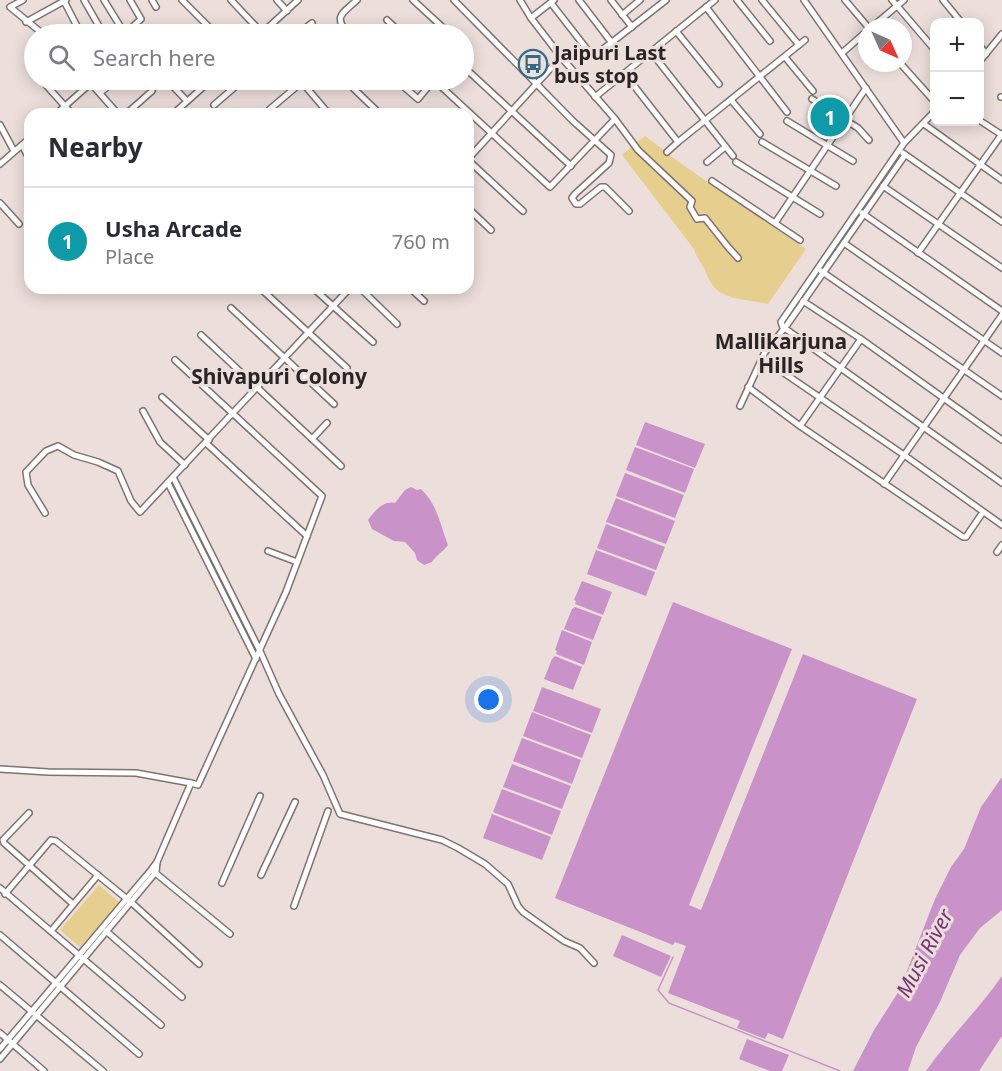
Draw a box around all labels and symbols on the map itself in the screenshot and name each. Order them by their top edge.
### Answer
north arrow [858,18,912,72]
place label: Jaipuri Last bus stop [552,39,667,89]
bus stop icon: Jaipuri Last bus stop [517,48,549,80]
pin: 1 [810,94,850,140]
district label: Mallikarjuna Hills [715,327,847,379]
district label: Shivapuri Colony [191,362,367,390]
your location [474,685,503,714]
water label: Musi River [889,903,960,1002]

